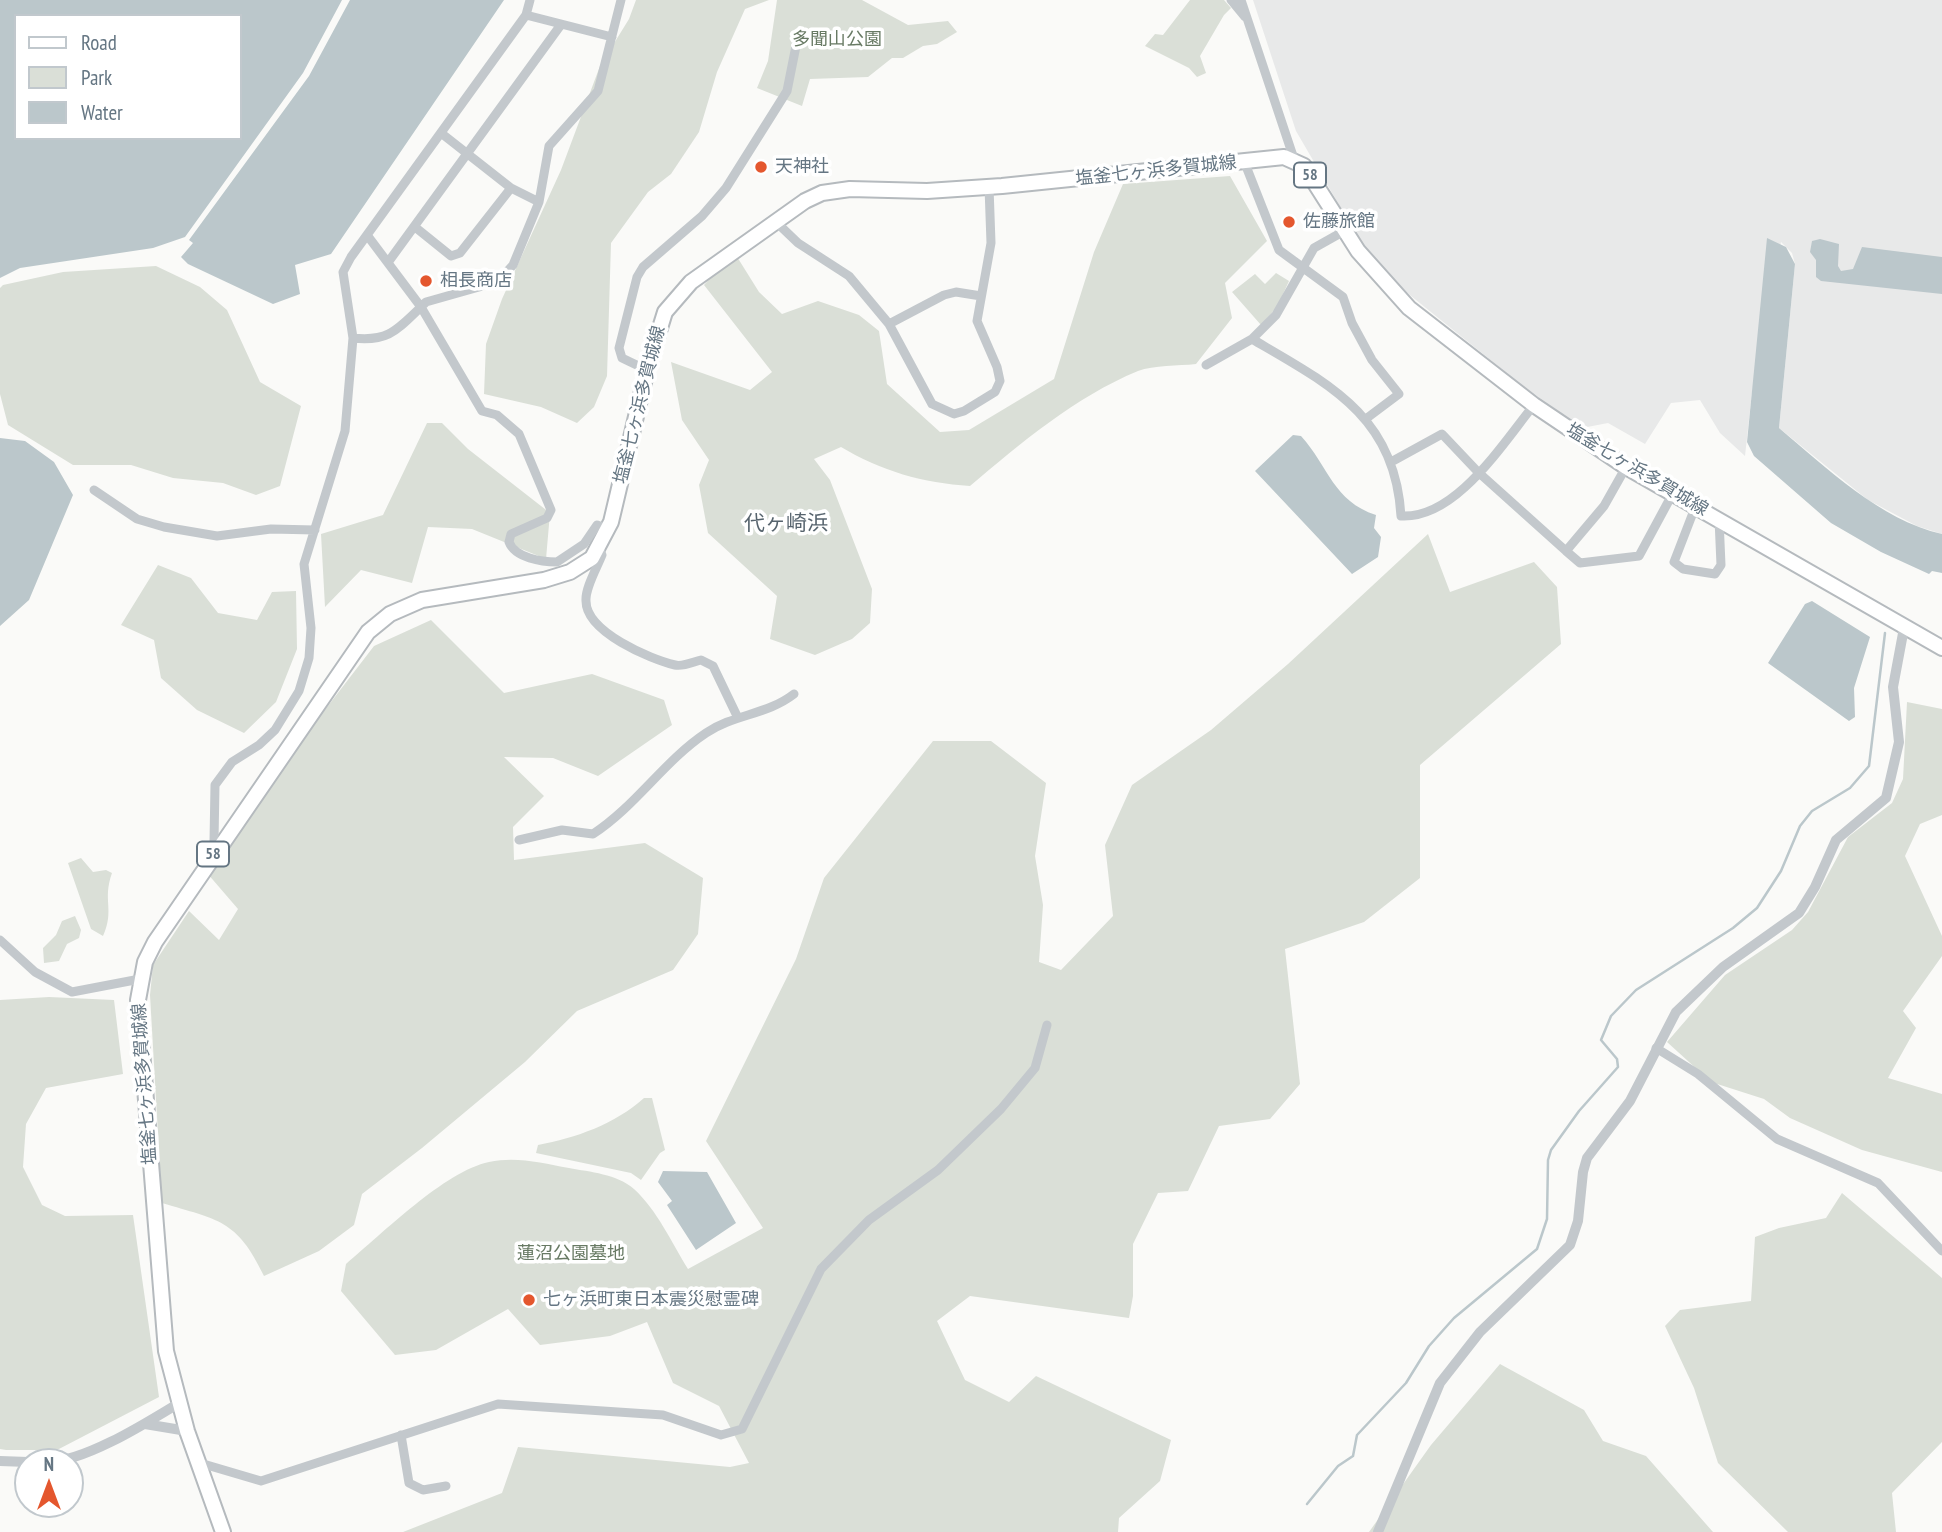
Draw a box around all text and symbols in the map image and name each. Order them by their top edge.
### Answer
legend [14,14,242,140]
text: Road [81,29,117,56]
park label: 多聞山公園 [792,29,882,51]
text: Park [81,64,112,91]
text: Water [81,99,123,126]
street label: 塩釜七ヶ浜多賀城線 [1074,152,1238,190]
place label: 天神社 [775,156,829,178]
marker: 天神社 [753,159,769,175]
road number: 58 [1294,162,1326,188]
place label: 佐藤旅館 [1303,211,1375,233]
marker: 佐藤旅館 [1281,214,1297,230]
place label: 相長商店 [440,270,512,292]
marker: 相長商店 [418,273,434,289]
street label: 塩釜七ヶ浜多賀城線 [610,324,670,486]
street label: 塩釜七ヶ浜多賀城線 [1562,419,1712,521]
district label: 代ヶ崎浜 [744,511,828,537]
road number: 58 [197,842,229,866]
street label: 塩釜七ヶ浜多賀城線 [129,1002,161,1166]
park label: 蓮沼公園墓地 [517,1243,625,1265]
place label: 七ヶ浜町東日本震災慰霊碑 [543,1289,759,1311]
marker: 七ヶ浜町東日本震災慰霊碑 [521,1292,537,1308]
north arrow [14,1448,84,1518]
text: N [44,1452,54,1476]

